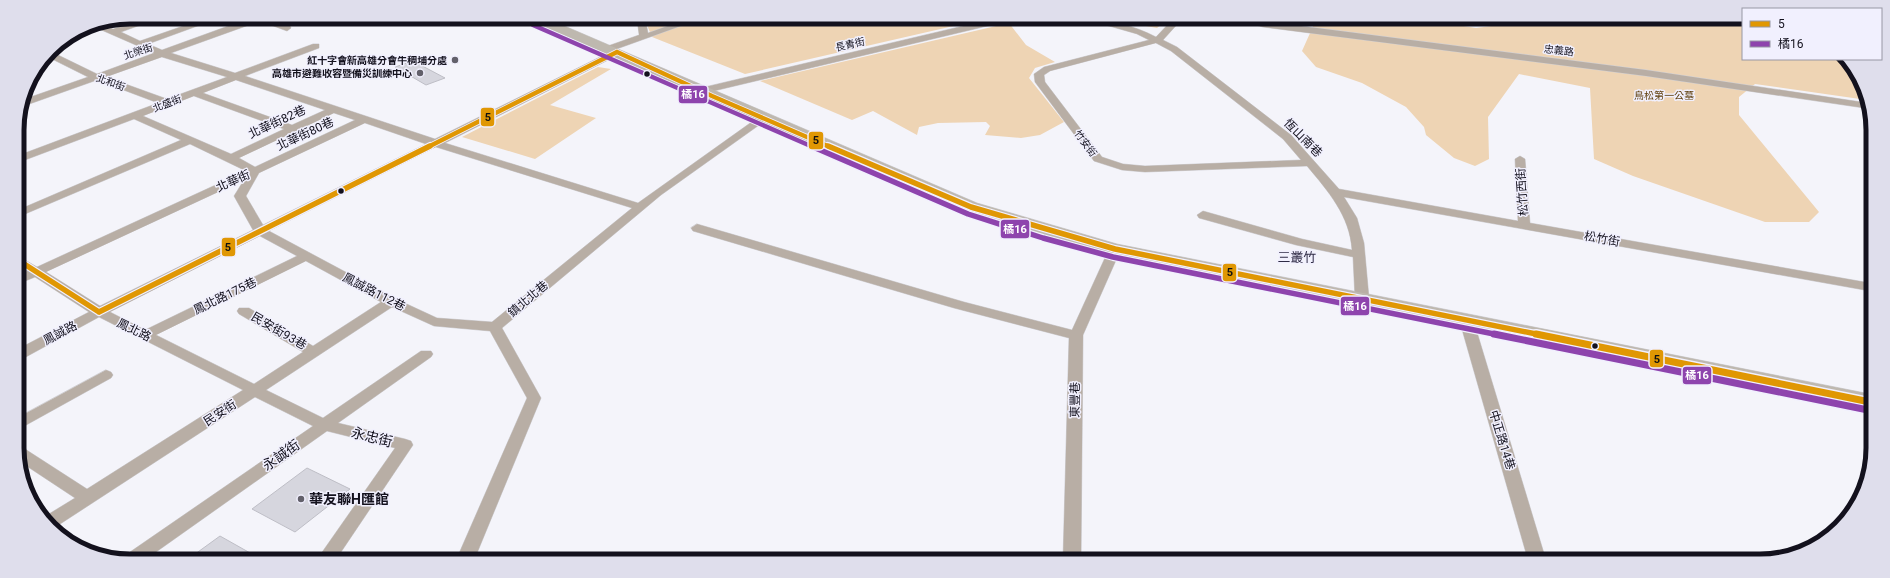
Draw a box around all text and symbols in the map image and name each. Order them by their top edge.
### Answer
legend [1742,8,1882,60]
text: 5 [1778,17,1785,31]
street label: 長青街 [834,36,866,53]
text: 橘16 [1778,37,1804,51]
street label: 北榮街 [122,42,154,61]
street label: 忠義路 [1543,43,1574,58]
place label: 紅十字會新高雄分會牛稠埔分處 [307,55,447,66]
marker: 紅十字會新高雄分會牛稠埔分處 [450,55,460,65]
place label: 高雄市避難收容暨備災訓練中心 [272,68,412,79]
marker: 高雄市避難收容暨備災訓練中心 [415,68,425,78]
unlabelled marker [642,69,652,79]
street label: 北和街 [95,72,127,93]
line badge: 橘16 [678,85,708,104]
text: 橘16 [681,88,705,101]
park label: 鳥松第一公墓 [1634,90,1694,101]
street label: 北盛街 [151,93,183,114]
street label: 北華街82巷 [246,103,308,141]
line badge: 5 [480,107,495,127]
text: 5 [485,111,491,124]
street label: 北華街80巷 [274,115,336,153]
street label: 恆山南巷 [1281,116,1325,160]
street label: 竹安街 [1072,128,1099,159]
line badge: 5 [808,131,824,150]
text: 5 [813,134,819,147]
street label: 北華街 [214,167,252,195]
street label: 松竹西街 [1513,168,1531,216]
unlabelled marker [336,186,346,196]
line badge: 橘16 [1000,219,1030,239]
text: 橘16 [1003,223,1027,236]
street label: 松竹街 [1583,229,1621,249]
line badge: 5 [221,237,236,257]
text: 5 [225,241,231,254]
district label: 三叢竹 [1277,250,1317,265]
line badge: 5 [1222,263,1237,282]
text: 5 [1227,266,1233,279]
street label: 鳳誠路112巷 [340,270,408,314]
street label: 鳳北路175巷 [191,275,259,317]
street label: 鎮北北巷 [505,278,551,320]
line badge: 橘16 [1340,296,1370,316]
text: 橘16 [1343,300,1367,313]
street label: 民安街93巷 [249,310,309,352]
street label: 鳳北路 [115,316,153,344]
street label: 鳳誠路 [41,318,79,348]
unlabelled marker [1590,341,1600,351]
line badge: 5 [1649,349,1664,368]
text: 5 [1654,353,1660,366]
line badge: 橘16 [1682,366,1712,385]
text: 橘16 [1685,369,1709,382]
street label: 東豐巷 [1068,382,1082,418]
street label: 民安街 [201,397,239,429]
street label: 中正路14巷 [1486,409,1518,471]
street label: 永忠街 [350,424,394,450]
street label: 永誠街 [259,436,303,474]
place label: 華友聯H匯館 [309,491,389,507]
marker: 華友聯H匯館 [296,494,306,504]

